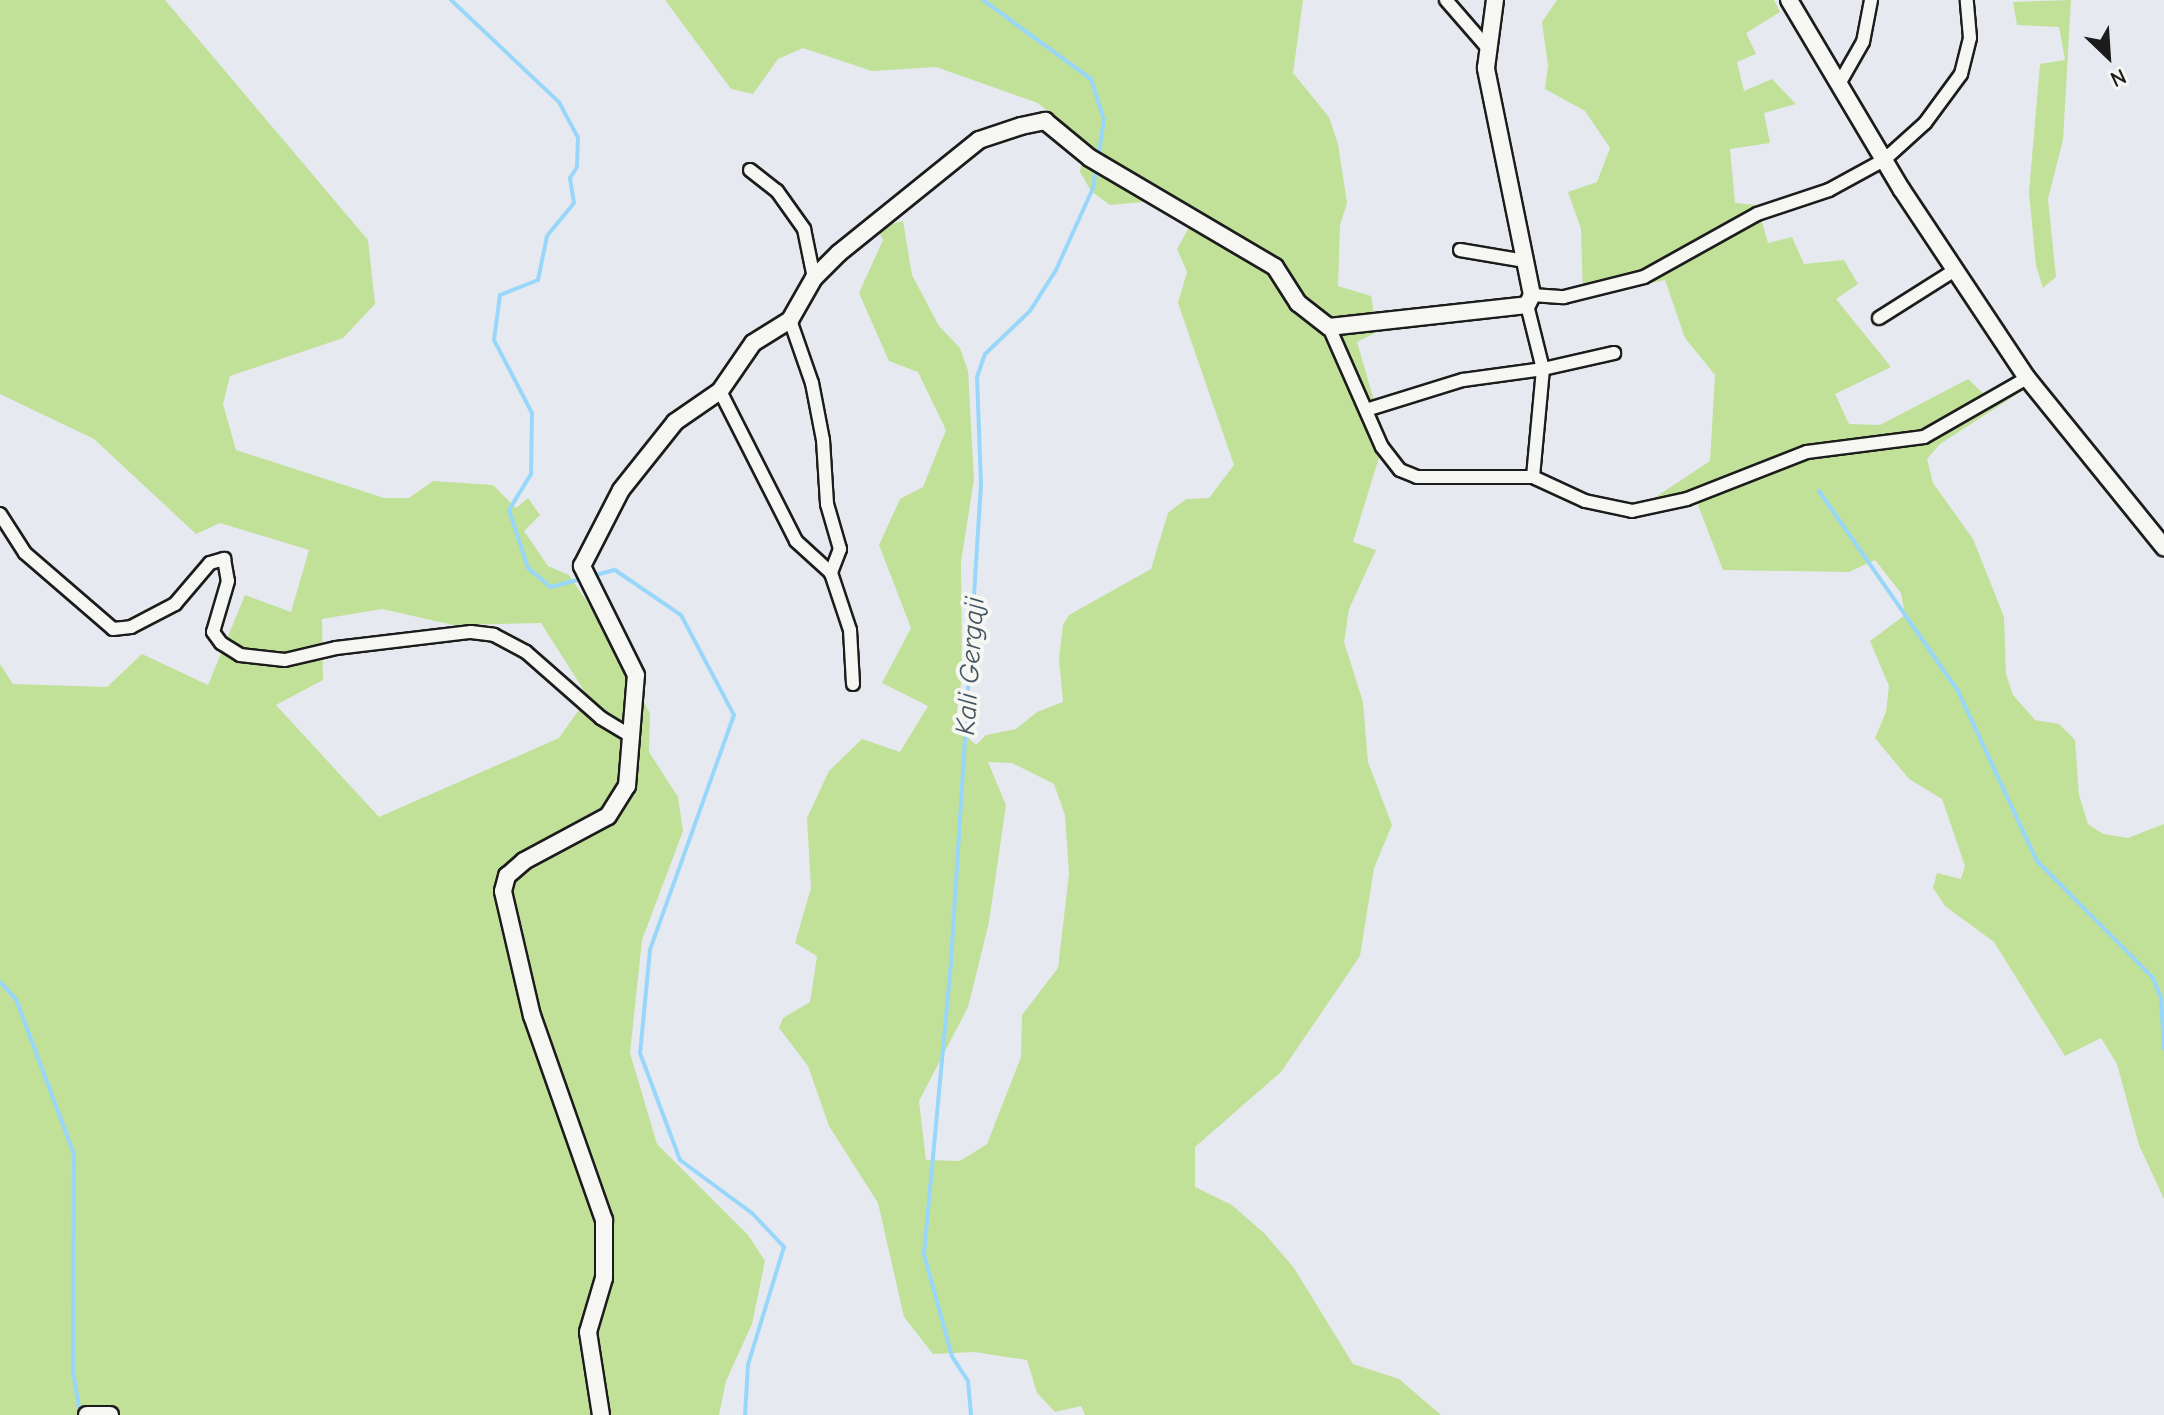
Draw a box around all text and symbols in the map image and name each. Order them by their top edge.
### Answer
north arrow [2068,16,2148,96]
text: N [2106,63,2130,93]
water label: Kali Gergaji [948,596,992,736]

